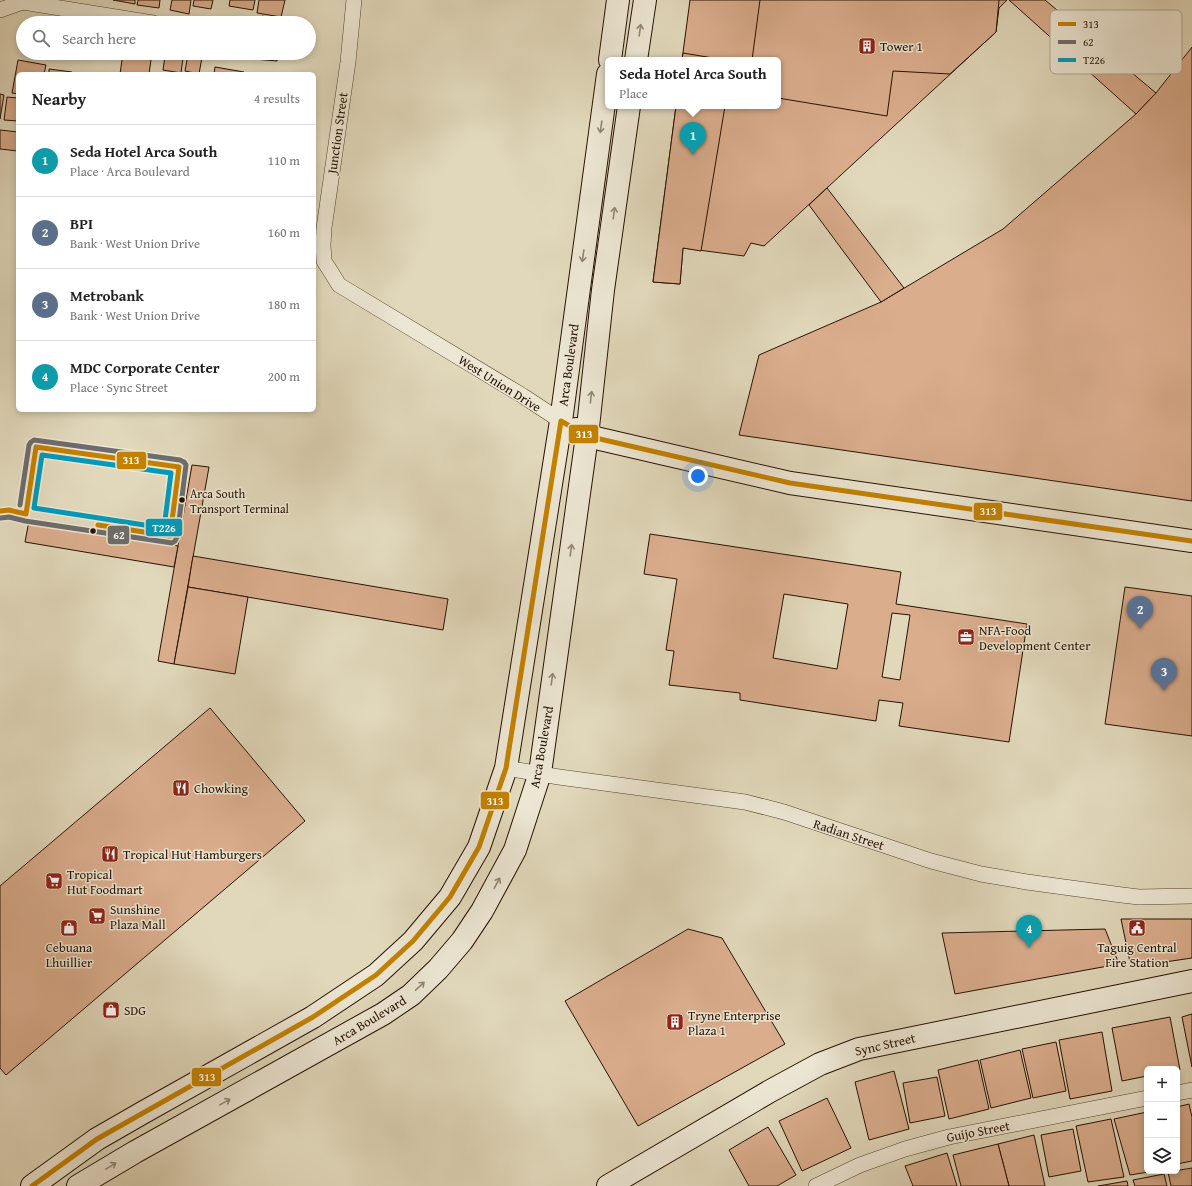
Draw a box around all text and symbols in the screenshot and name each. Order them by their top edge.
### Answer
legend [1050,10,1182,74]
search box [16,16,316,60]
text: 313 [1083,16,1099,32]
one-way arrow [636,24,644,37]
icon: search [30,27,52,49]
text: Search here [62,28,136,49]
text: 62 [1083,34,1094,50]
building icon: Tower 1 [857,36,877,56]
place label: Tower 1 [880,37,923,56]
text: T226 [1083,52,1105,68]
popup [605,57,781,109]
text: Seda Hotel Arca South [619,63,767,84]
text: Place [619,84,648,103]
text: Nearby [32,86,86,111]
text: 4 results [254,89,300,108]
street label: Junction Street [322,91,353,177]
one-way arrow [597,120,605,133]
pin: 1 [680,122,706,155]
text: Seda Hotel Arca South [70,141,217,162]
text: 1 [42,151,48,170]
text: 110 m [268,151,300,170]
text: Place · Arca Boulevard [70,162,190,181]
one-way arrow [610,207,618,220]
text: BPI [70,213,93,234]
text: 2 [42,223,48,242]
text: 160 m [268,223,300,242]
text: Bank · West Union Drive [70,234,200,253]
one-way arrow [579,249,587,262]
text: Metrobank [70,285,144,306]
text: 3 [42,295,48,314]
text: 180 m [268,295,300,314]
text: Bank · West Union Drive [70,306,200,325]
street label: Arca Boulevard [553,323,584,408]
street label: West Union Drive [455,350,545,417]
text: MDC Corporate Center [70,357,220,378]
text: 4 [42,367,48,386]
text: 200 m [268,367,300,386]
text: Place · Sync Street [70,378,168,397]
one-way arrow [588,391,595,404]
line badge: 313 [568,424,599,444]
text: 313 [575,426,593,442]
line badge: 313 [116,451,147,470]
text: 313 [122,452,140,468]
your location [688,466,708,486]
place label: Arca South Transport Terminal [190,485,290,517]
marker: Arca South Transport Terminal [177,495,187,505]
line badge: 313 [973,502,1003,521]
text: 313 [979,503,997,519]
line badge: T226 [145,518,183,537]
text: T226 [152,520,176,536]
line badge: 62 [107,525,130,545]
unlabelled marker [88,526,98,536]
text: 62 [113,527,125,543]
one-way arrow [567,544,575,557]
pin: 2 [1127,596,1153,629]
place label: NFA-Food Development Center [979,621,1091,655]
office icon: NFA-Food Development Center [956,627,976,647]
pin: 3 [1151,658,1177,691]
one-way arrow [548,673,556,686]
street label: Arca Boulevard [525,704,558,790]
restaurant icon: Chowking [171,778,191,798]
place label: Chowking [194,779,249,798]
line badge: 313 [480,791,510,810]
text: 313 [486,793,504,809]
street label: Radian Street [811,814,887,855]
restaurant icon: Tropical Hut Hamburgers [100,844,120,864]
place label: Tropical Hut Hamburgers [123,845,262,864]
place label: Tropical Hut Foodmart [67,865,143,899]
supermarket icon: Tropical Hut Foodmart [44,871,64,891]
one-way arrow [494,877,502,889]
place label: Sunshine Plaza Mall [110,900,166,934]
supermarket icon: Sunshine Plaza Mall [87,906,107,926]
pin: 4 [1016,915,1042,948]
shop icon: Cebuana Lhuillier [59,918,79,938]
public building icon: Taguig Central Fire Station [1127,918,1147,938]
place label: Cebuana Lhuillier [46,938,93,972]
place label: Taguig Central Fire Station [1097,938,1177,972]
one-way arrow [415,981,425,991]
street label: Arca Boulevard [329,991,410,1050]
shop icon: SDG [101,1000,121,1020]
place label: SDG [124,1001,146,1020]
place label: Tryne Enterprise Plaza 1 [688,1006,781,1040]
building icon: Tryne Enterprise Plaza 1 [665,1012,685,1032]
street label: Sync Street [853,1028,918,1061]
map controls [1144,1066,1180,1174]
button: + [1144,1066,1180,1102]
line badge: 313 [191,1067,222,1087]
text: 313 [198,1069,216,1085]
one-way arrow [218,1098,230,1106]
button: − [1144,1102,1180,1138]
street label: Guijo Street [945,1116,1012,1147]
button: layers [1144,1138,1180,1174]
one-way arrow [105,1162,117,1170]

